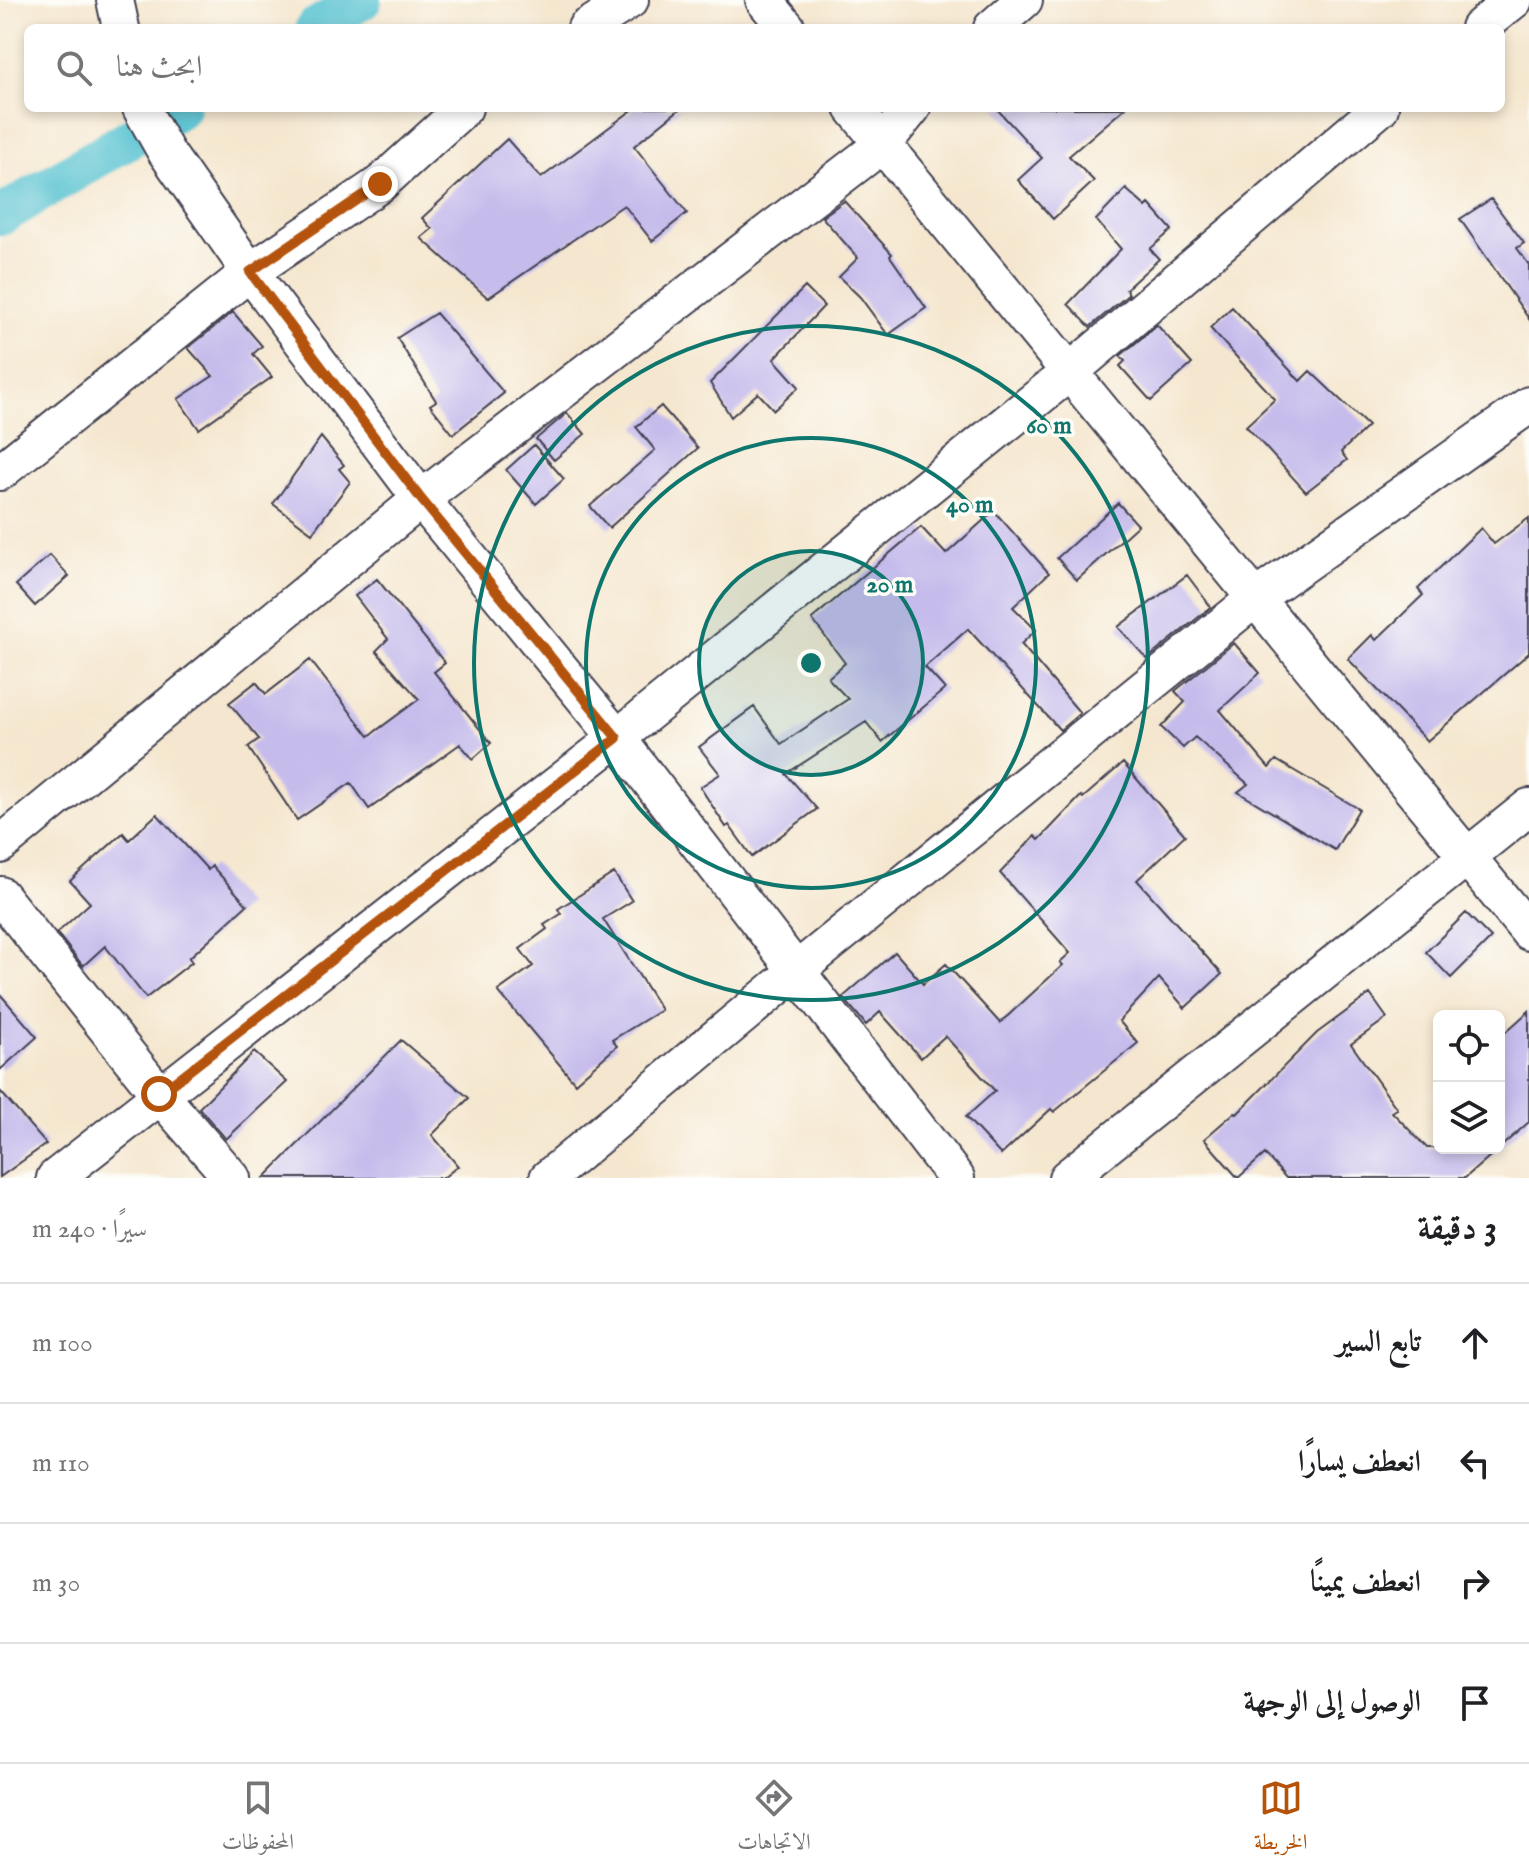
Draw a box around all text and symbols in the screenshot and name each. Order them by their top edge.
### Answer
search box [24,24,1505,112]
icon: search [52,46,96,90]
text: ابحث هنا [116,49,203,87]
route end [362,166,398,202]
text: 60 m [1026,411,1072,442]
text: 40 m [946,490,994,521]
text: 20 m [867,570,914,601]
centre of rings [797,649,825,677]
map controls [1433,1010,1505,1154]
button: locate [1433,1010,1505,1082]
route start [141,1076,177,1112]
button: layers [1433,1082,1505,1154]
text: 3 دقيقة [1418,1207,1497,1250]
text: سيرًا · 240 m [32,1213,147,1246]
icon: ahead [1453,1321,1497,1365]
text: تابع السير [1336,1324,1421,1362]
text: 100 m [32,1327,93,1360]
icon: left [1453,1441,1497,1485]
text: انعطف يسارًا [1298,1444,1421,1482]
text: 110 m [32,1447,90,1480]
icon: right [1453,1561,1497,1605]
text: انعطف يمينًا [1310,1564,1421,1602]
text: 30 m [32,1567,80,1600]
icon: arrive [1453,1681,1497,1725]
text: الوصول إلى الوجهة [1244,1684,1421,1722]
tab: المحفوظات [222,1776,294,1863]
tab: الاتجاهات [737,1776,811,1863]
tab: الخريطة [1254,1776,1307,1863]

